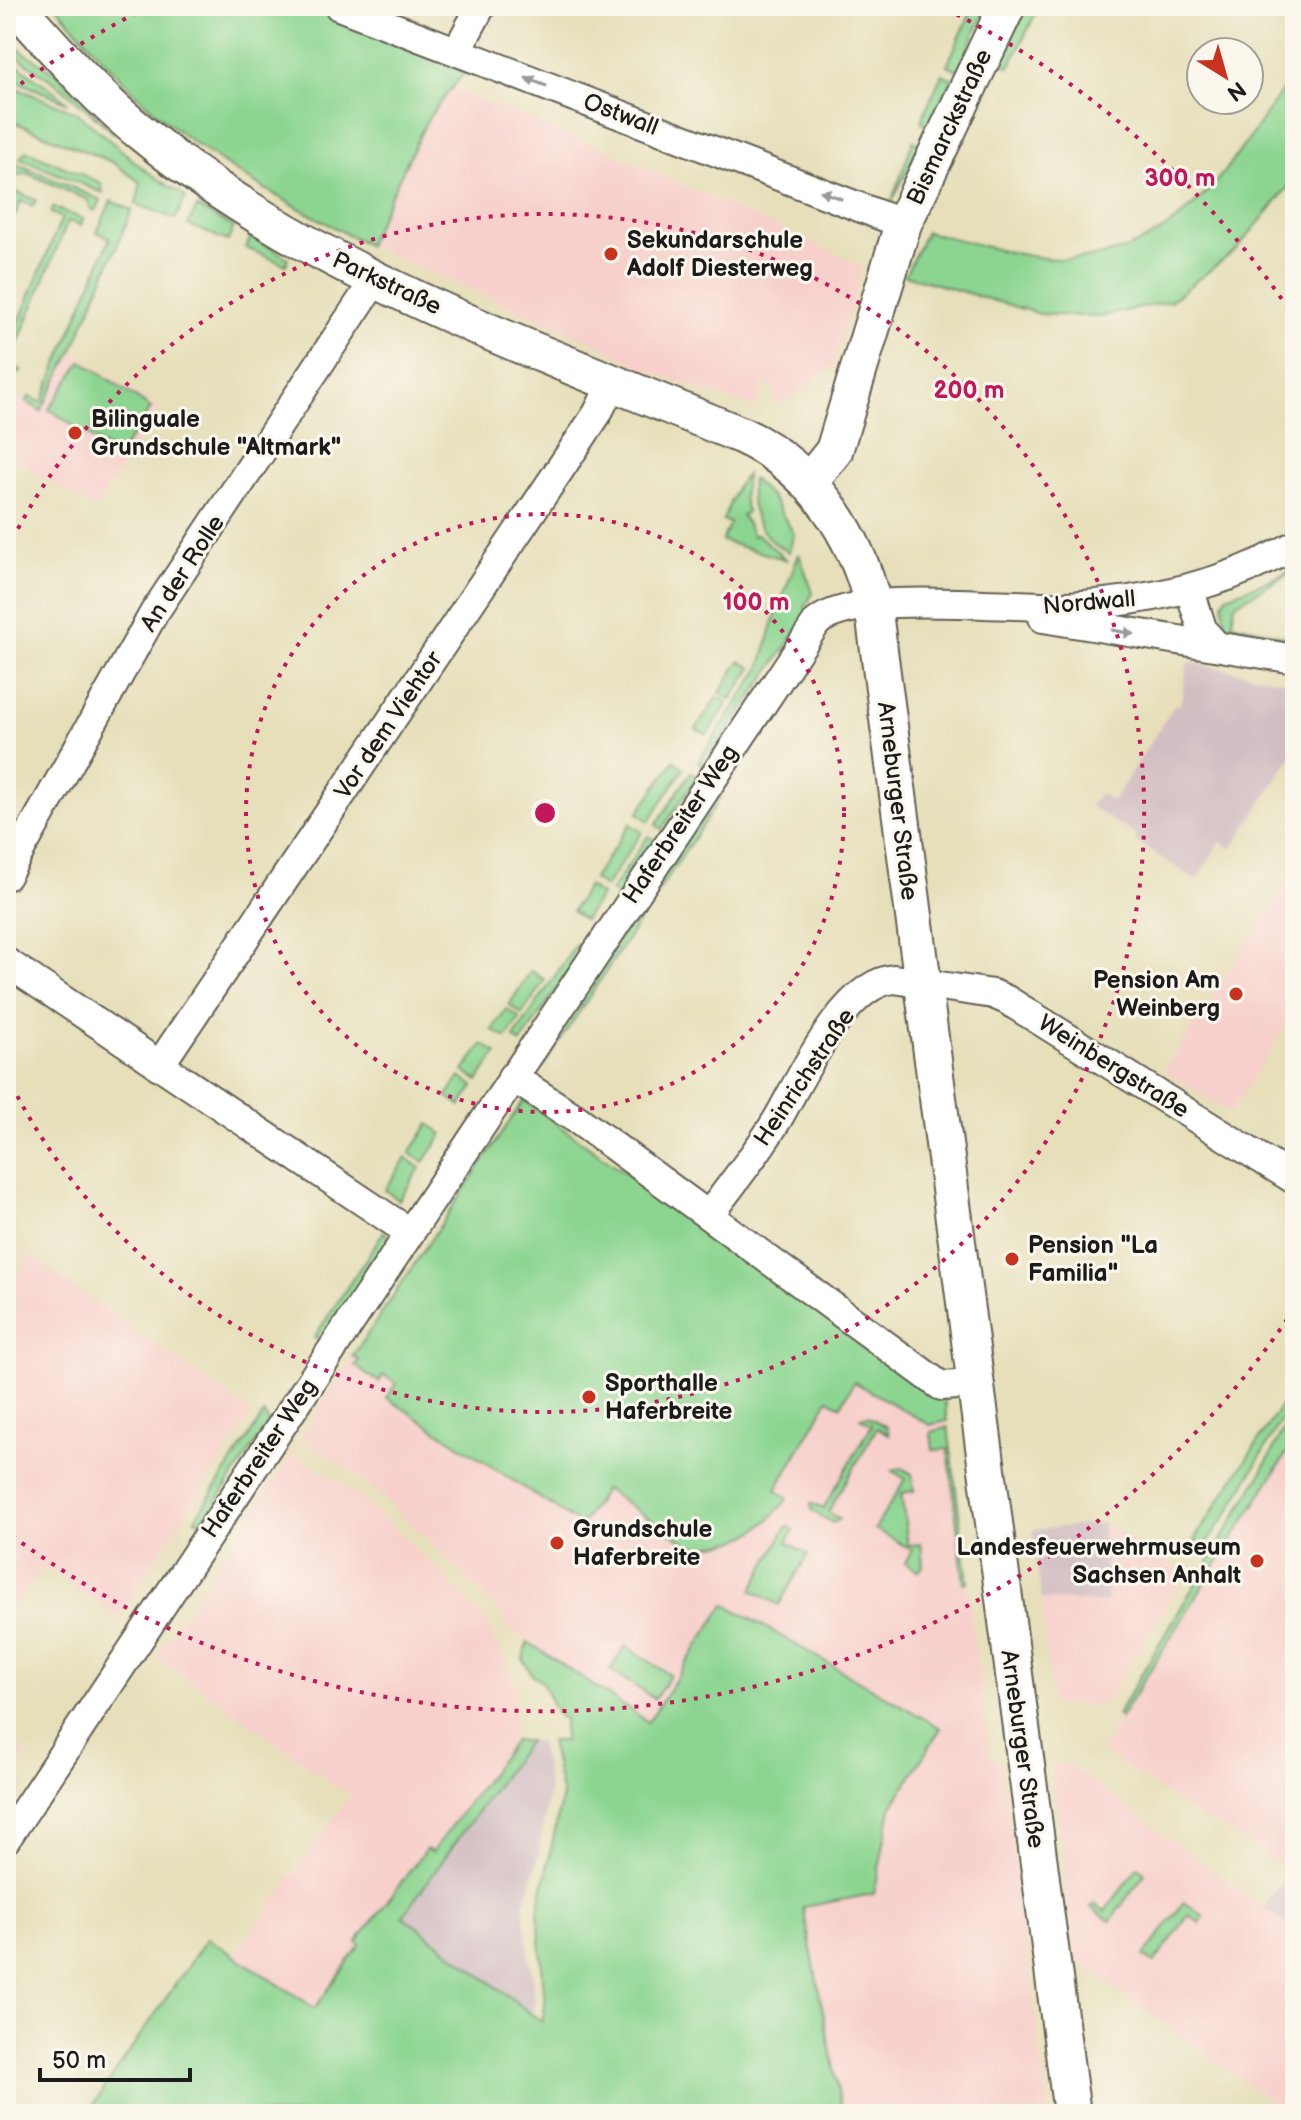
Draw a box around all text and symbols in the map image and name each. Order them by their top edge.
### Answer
north arrow [1185,36,1265,116]
street label: Bismarckstraße [901,45,998,210]
one-way arrow [524,75,548,88]
text: N [1221,75,1251,107]
street label: Ostwall [579,87,662,142]
text: 300 m [1145,164,1215,193]
one-way arrow [819,188,843,201]
place label: Sekundarschule Adolf Diesterweg [626,226,813,283]
marker: Sekundarschule Adolf Diesterweg [602,245,620,263]
street label: Parkstraße [328,246,446,321]
text: 200 m [934,376,1004,405]
place label: Bilinguale Grundschule "Altmark" [91,405,341,462]
marker: Bilinguale Grundschule "Altmark" [66,424,84,442]
street label: An der Rolle [134,509,231,637]
street label: Nordwall [1042,584,1137,621]
text: 100 m [723,588,789,617]
one-way arrow [1111,626,1136,639]
street label: Vor dem Viehtor [328,646,449,805]
street label: Arneburger Straße [871,700,924,902]
street label: Haferbreiter Weg [616,739,744,909]
centre of rings [531,799,559,827]
place label: Pension Am Weinberg [1093,966,1220,1023]
marker: Pension Am Weinberg [1227,985,1245,1003]
street label: Heinrichstraße [748,1003,861,1152]
street label: Weinbergstraße [1033,1008,1195,1124]
place label: Pension "La Familia" [1028,1231,1158,1288]
marker: Pension "La Familia" [1003,1250,1021,1268]
place label: Sporthalle Haferbreite [605,1369,733,1426]
street label: Haferbreiter Weg [195,1373,323,1543]
marker: Sporthalle Haferbreite [580,1388,598,1406]
place label: Grundschule Haferbreite [573,1515,713,1572]
place label: Landesfeuerwehrmuseum Sachsen Anhalt [957,1533,1241,1590]
marker: Grundschule Haferbreite [548,1534,566,1552]
marker: Landesfeuerwehrmuseum Sachsen Anhalt [1248,1552,1266,1570]
street label: Arneburger Straße [994,1648,1051,1850]
scale bar [40,2032,190,2082]
text: 50 m [52,2046,106,2075]

